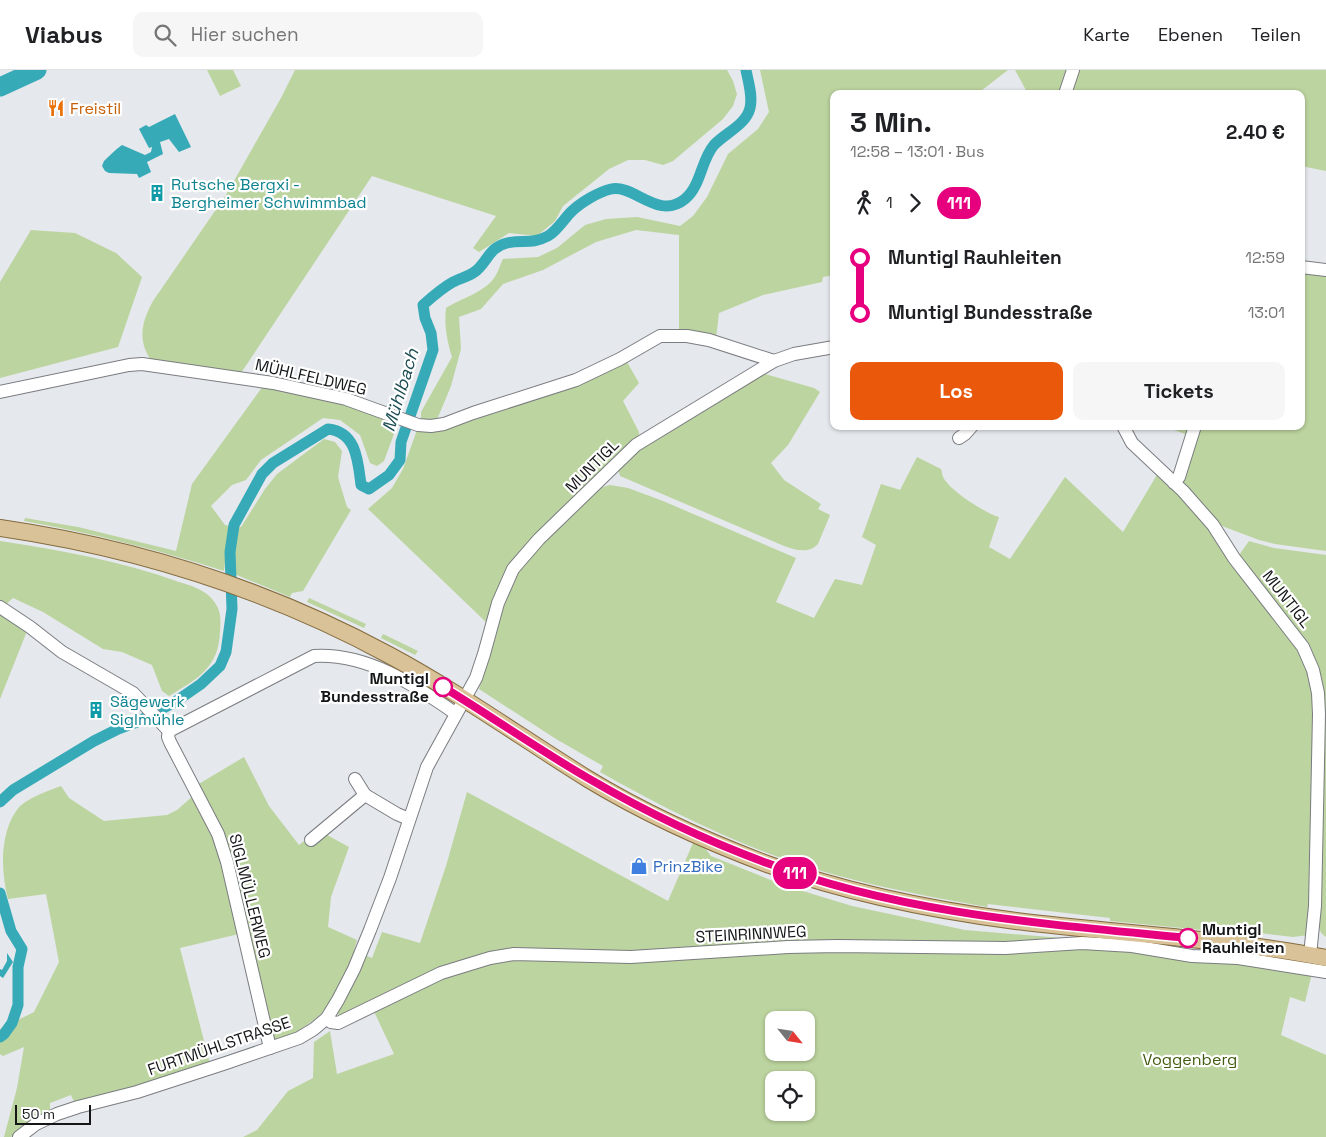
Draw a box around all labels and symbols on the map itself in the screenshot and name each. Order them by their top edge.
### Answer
restaurant icon: Freistil [46,98,66,118]
place label: Freistil [70,98,121,119]
place label: Rutsche Bergxi - Bergheimer Schwimmbad [171,174,367,213]
building icon: Rutsche Bergxi - Bergheimer Schwimmbad [147,183,167,203]
water label: Mühlbach [376,345,424,434]
street label: MÜHLFELDWEG [253,354,369,400]
street label: MUNTIGL [561,434,624,497]
street label: MUNTIGL [1258,566,1316,632]
place label: Muntigl Bundesstraße [320,668,429,707]
marker: Muntigl Bundesstraße [433,677,453,697]
place label: Sägewerk Siglmühle [110,691,186,730]
building icon: Sägewerk Siglmühle [86,700,106,720]
street label: SIGLMÜLLERWEG [224,832,276,960]
shop icon: PrinzBike [629,856,649,876]
place label: PrinzBike [653,856,723,877]
line badge: 111 [766,857,824,889]
place label: Muntigl Rauhleiten [1202,919,1285,958]
street label: STEINRINNWEG [695,921,807,947]
marker: Muntigl Rauhleiten [1178,928,1198,948]
north arrow [765,1011,815,1061]
street label: FURTMÜHLSTRASSE [145,1012,293,1080]
park label: Voggenberg [1143,1049,1237,1070]
scale bar [15,1102,91,1125]

